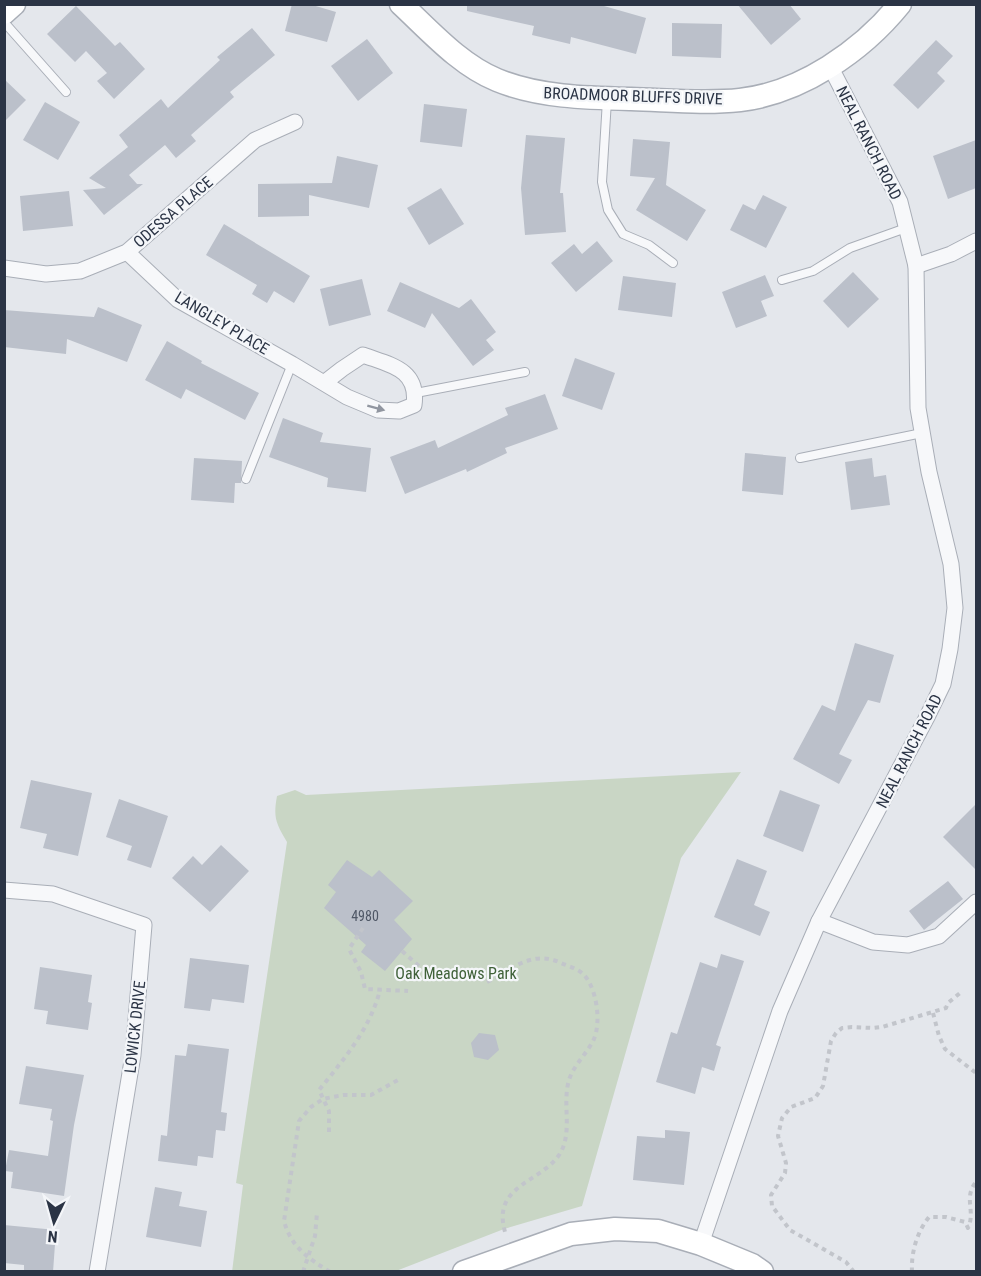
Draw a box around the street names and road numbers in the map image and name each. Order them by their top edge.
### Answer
street label: BROADMOOR BLUFFS DRIVE [543,83,723,109]
street label: NEAL RANCH ROAD [832,83,906,203]
street label: ODESSA PLACE [129,172,217,252]
street label: LANGLEY PLACE [171,287,273,359]
street label: NEAL RANCH ROAD [872,691,946,811]
street label: LOWICK DRIVE [121,980,149,1074]

